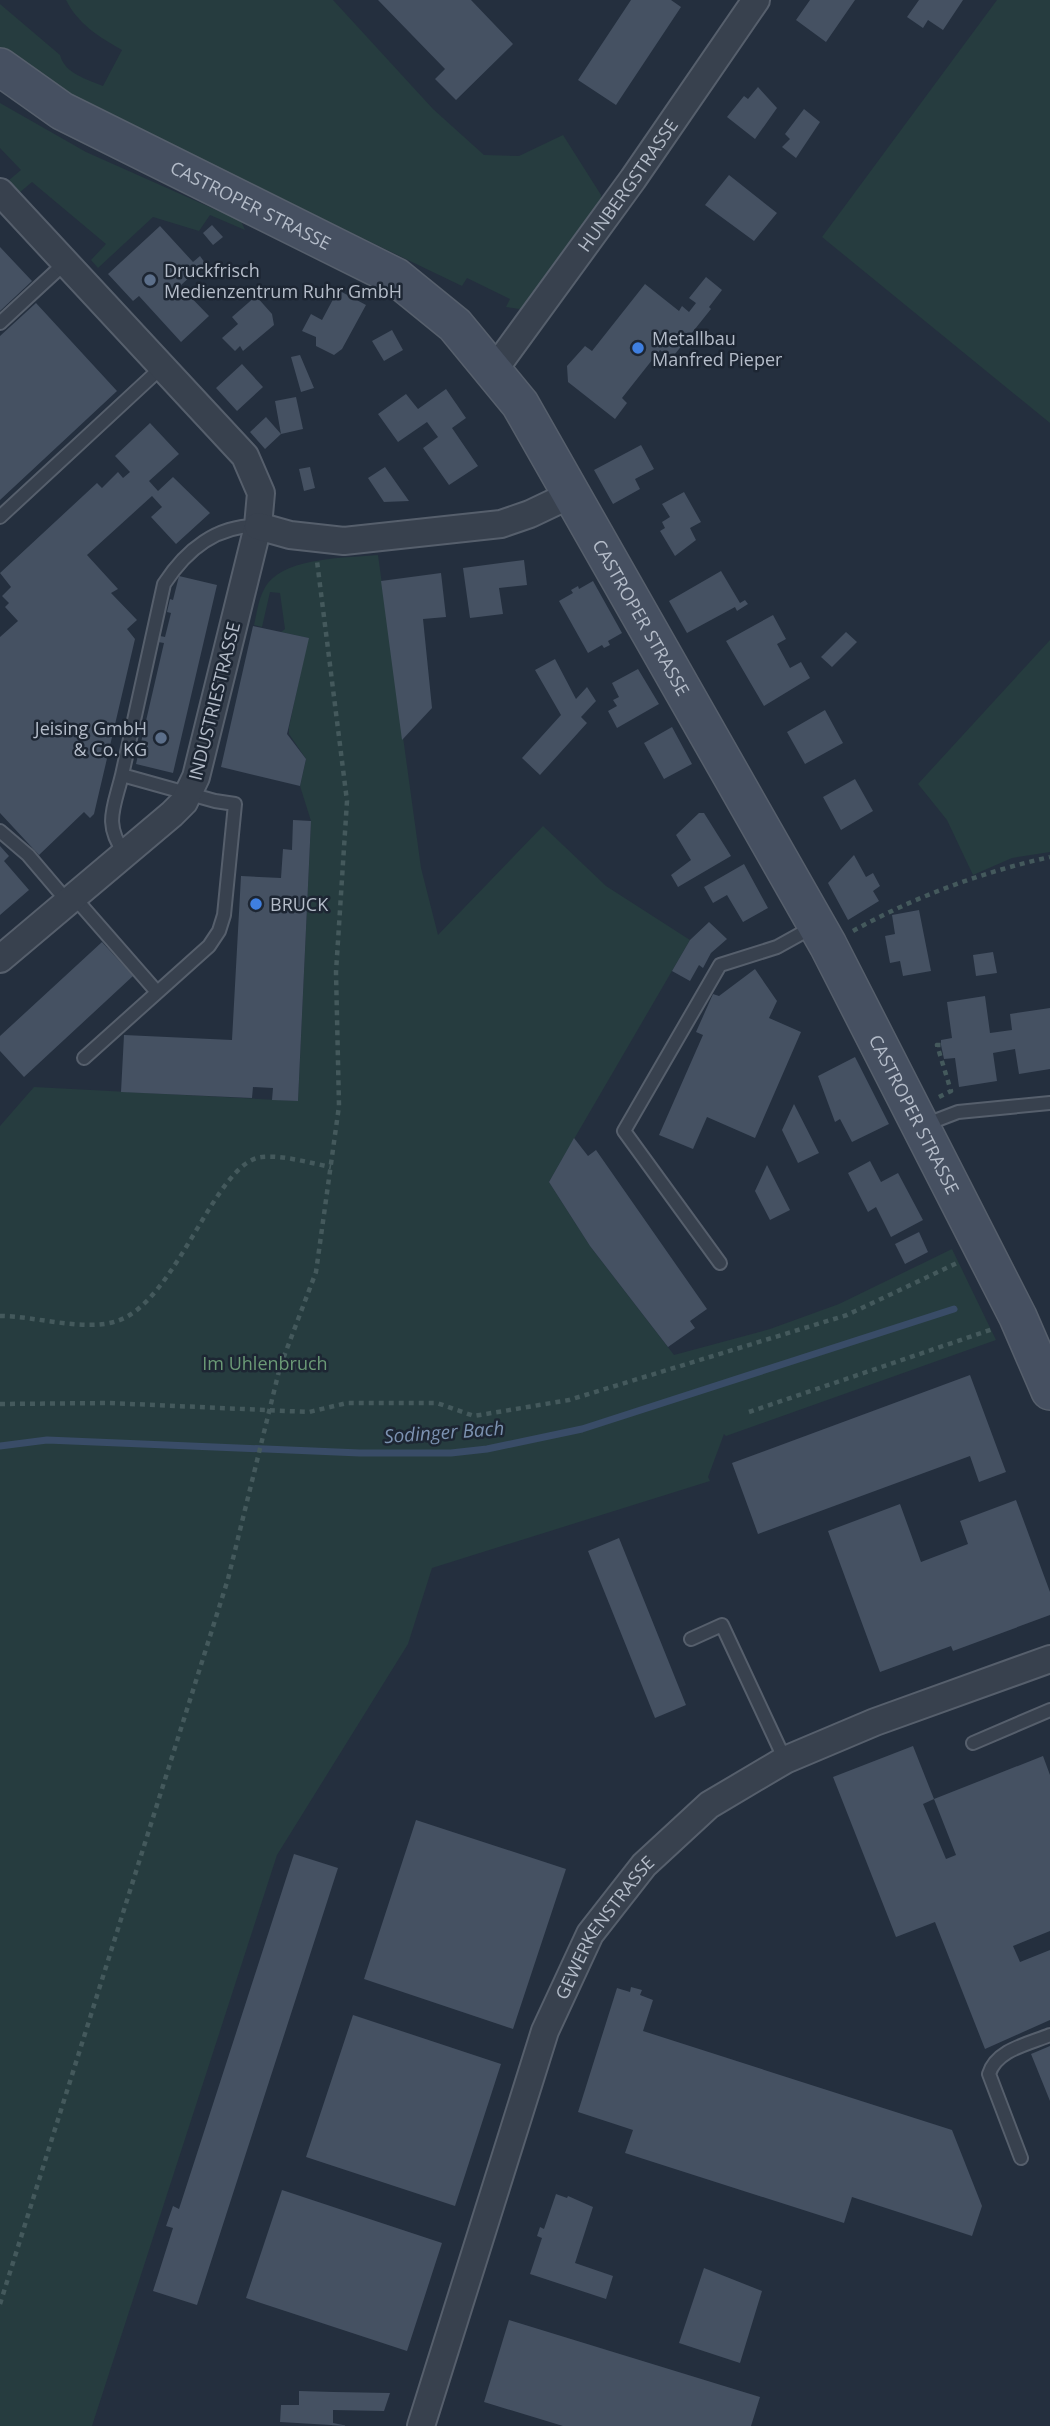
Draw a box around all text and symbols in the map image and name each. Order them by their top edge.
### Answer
street label: HUNBERGSTRASSE [572,114,683,257]
street label: CASTROPER STRASSE [167,155,335,255]
place label: Druckfrisch Medienzentrum Ruhr GmbH [164,258,402,303]
marker: Druckfrisch Medienzentrum Ruhr GmbH [142,272,158,288]
place label: Metallbau Manfred Pieper [652,326,783,371]
marker: Metallbau Manfred Pieper [630,340,646,356]
street label: CASTROPER STRASSE [587,535,696,700]
street label: INDUSTRIESTRASSE [183,619,245,783]
place label: Jeising GmbH & Co. KG [33,716,147,761]
marker: Jeising GmbH & Co. KG [153,730,169,746]
place label: BRUCK [270,892,329,916]
marker: BRUCK [248,896,264,912]
street label: CASTROPER STRASSE [864,1030,965,1198]
park label: Im Uhlenbruch [202,1351,328,1375]
water label: Sodinger Bach [383,1415,505,1449]
street label: GEWERKENSTRASSE [549,1850,659,2003]

